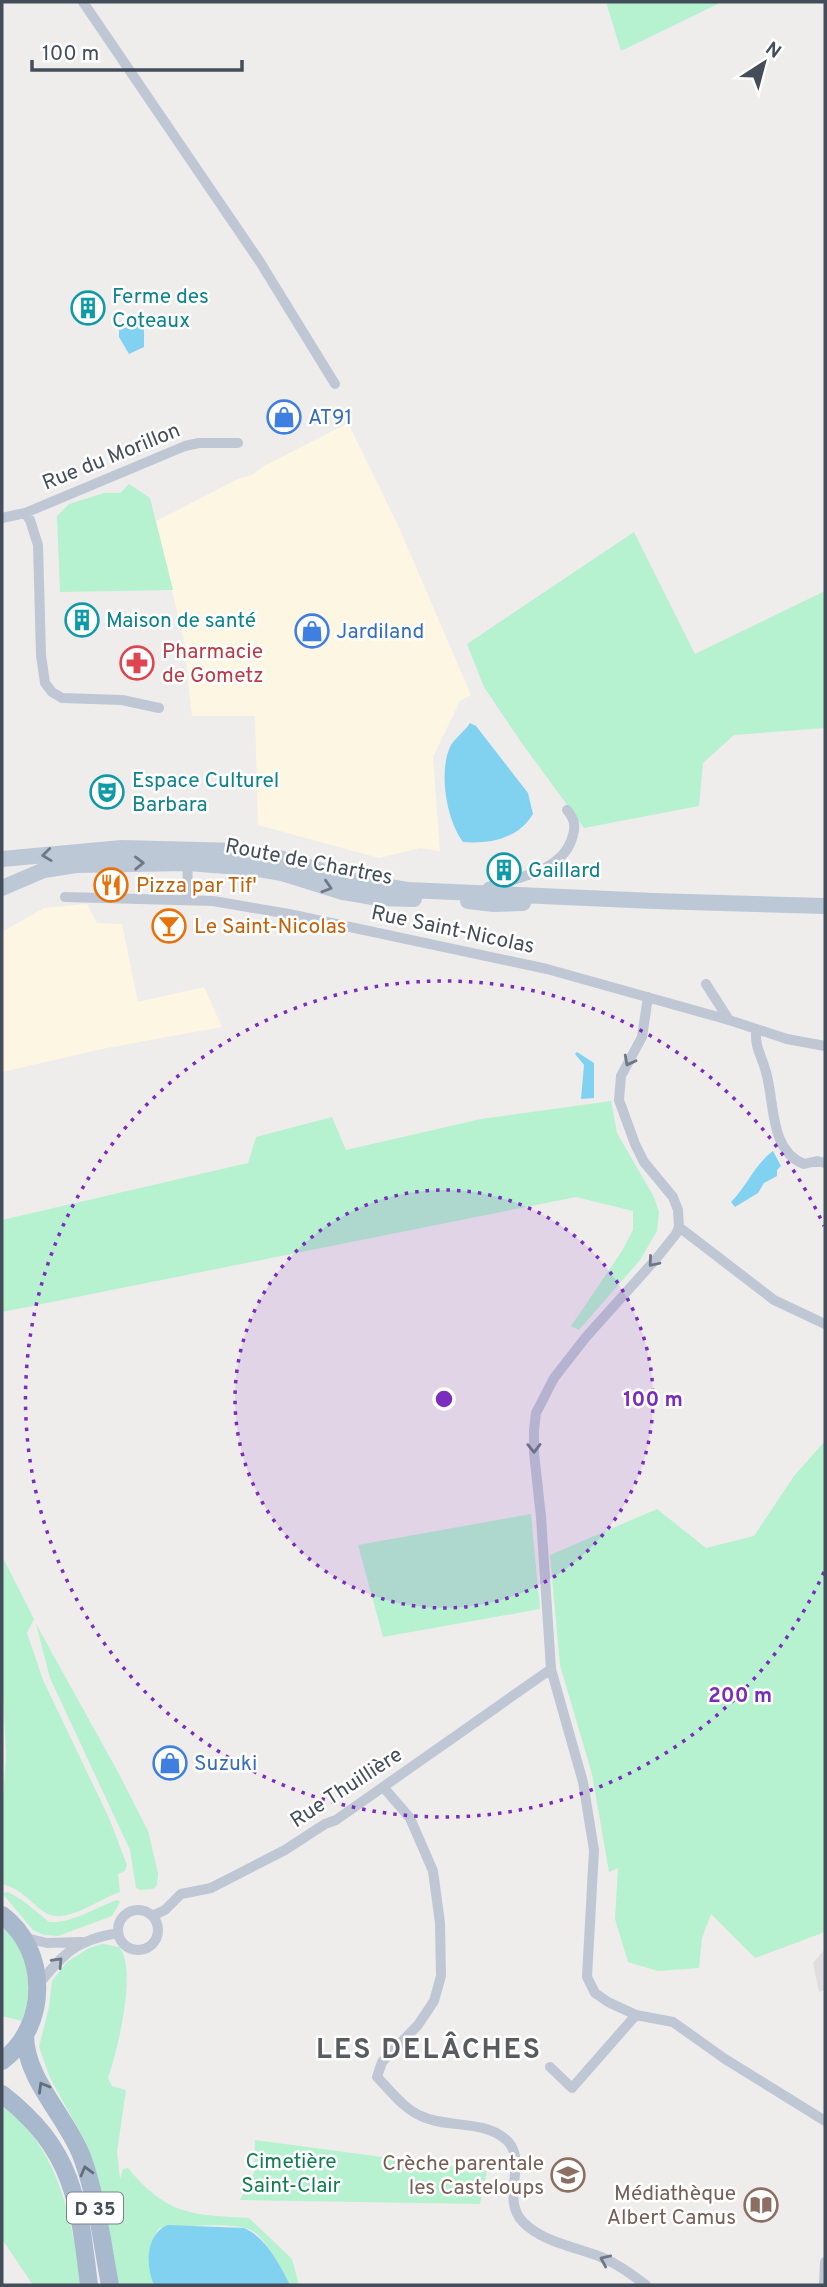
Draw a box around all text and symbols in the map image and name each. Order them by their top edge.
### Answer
scale bar [32,28,242,72]
north arrow [729,28,799,98]
text: N [760,37,785,65]
text: 100 m [42,41,99,68]
place label: Ferme des Coteaux [112,284,209,335]
building icon: Ferme des Coteaux [69,289,107,327]
shop icon: AT91 [265,398,303,436]
place label: AT91 [308,405,352,432]
street label: Rue du Morillon [39,417,185,497]
building icon: Maison de santé [63,601,101,639]
place label: Maison de santé [106,608,256,635]
shop icon: Jardiland [293,612,331,650]
place label: Jardiland [336,619,424,646]
place label: Pharmacie de Gometz [162,639,264,690]
pharmacy icon: Pharmacie de Gometz [118,644,156,682]
place label: Espace Culturel Barbara [132,768,279,819]
theatre icon: Espace Culturel Barbara [88,773,126,811]
street label: Route de Chartres [223,833,395,892]
one-way arrow [41,847,53,862]
building icon: Gaillard [485,851,523,889]
one-way arrow [134,855,145,871]
place label: Gaillard [528,858,601,885]
restaurant icon: Pizza par Tif' [92,866,130,904]
place label: Pizza par Tif' [136,873,257,900]
one-way arrow [321,878,333,893]
street label: Rue Saint-Nicolas [369,900,537,961]
bar icon: Le Saint-Nicolas [150,907,188,945]
place label: Le Saint-Nicolas [194,914,347,941]
one-way arrow [623,1054,637,1066]
one-way arrow [649,1253,661,1266]
centre of rings [432,1387,456,1411]
text: 100 m [623,1387,683,1414]
one-way arrow [526,1443,542,1454]
text: 200 m [708,1683,772,1710]
street label: Rue Thuillière [286,1742,408,1835]
shop icon: Suzuki [151,1744,189,1782]
place label: Suzuki [194,1751,257,1778]
one-way arrow [49,1957,62,1970]
district label: LES DELÂCHES [316,2031,542,2069]
one-way arrow [38,2081,51,2094]
park label: Cimetière Saint-Clair [241,2149,341,2200]
place label: Crèche parentale les Casteloups [382,2151,544,2202]
school or university icon: Crèche parentale les Casteloups [549,2156,587,2194]
one-way arrow [79,2165,94,2177]
place label: Médiathèque Albert Camus [607,2181,736,2232]
library icon: Médiathèque Albert Camus [742,2186,780,2224]
road number: D 35 [67,2192,123,2224]
one-way arrow [600,2254,612,2268]

